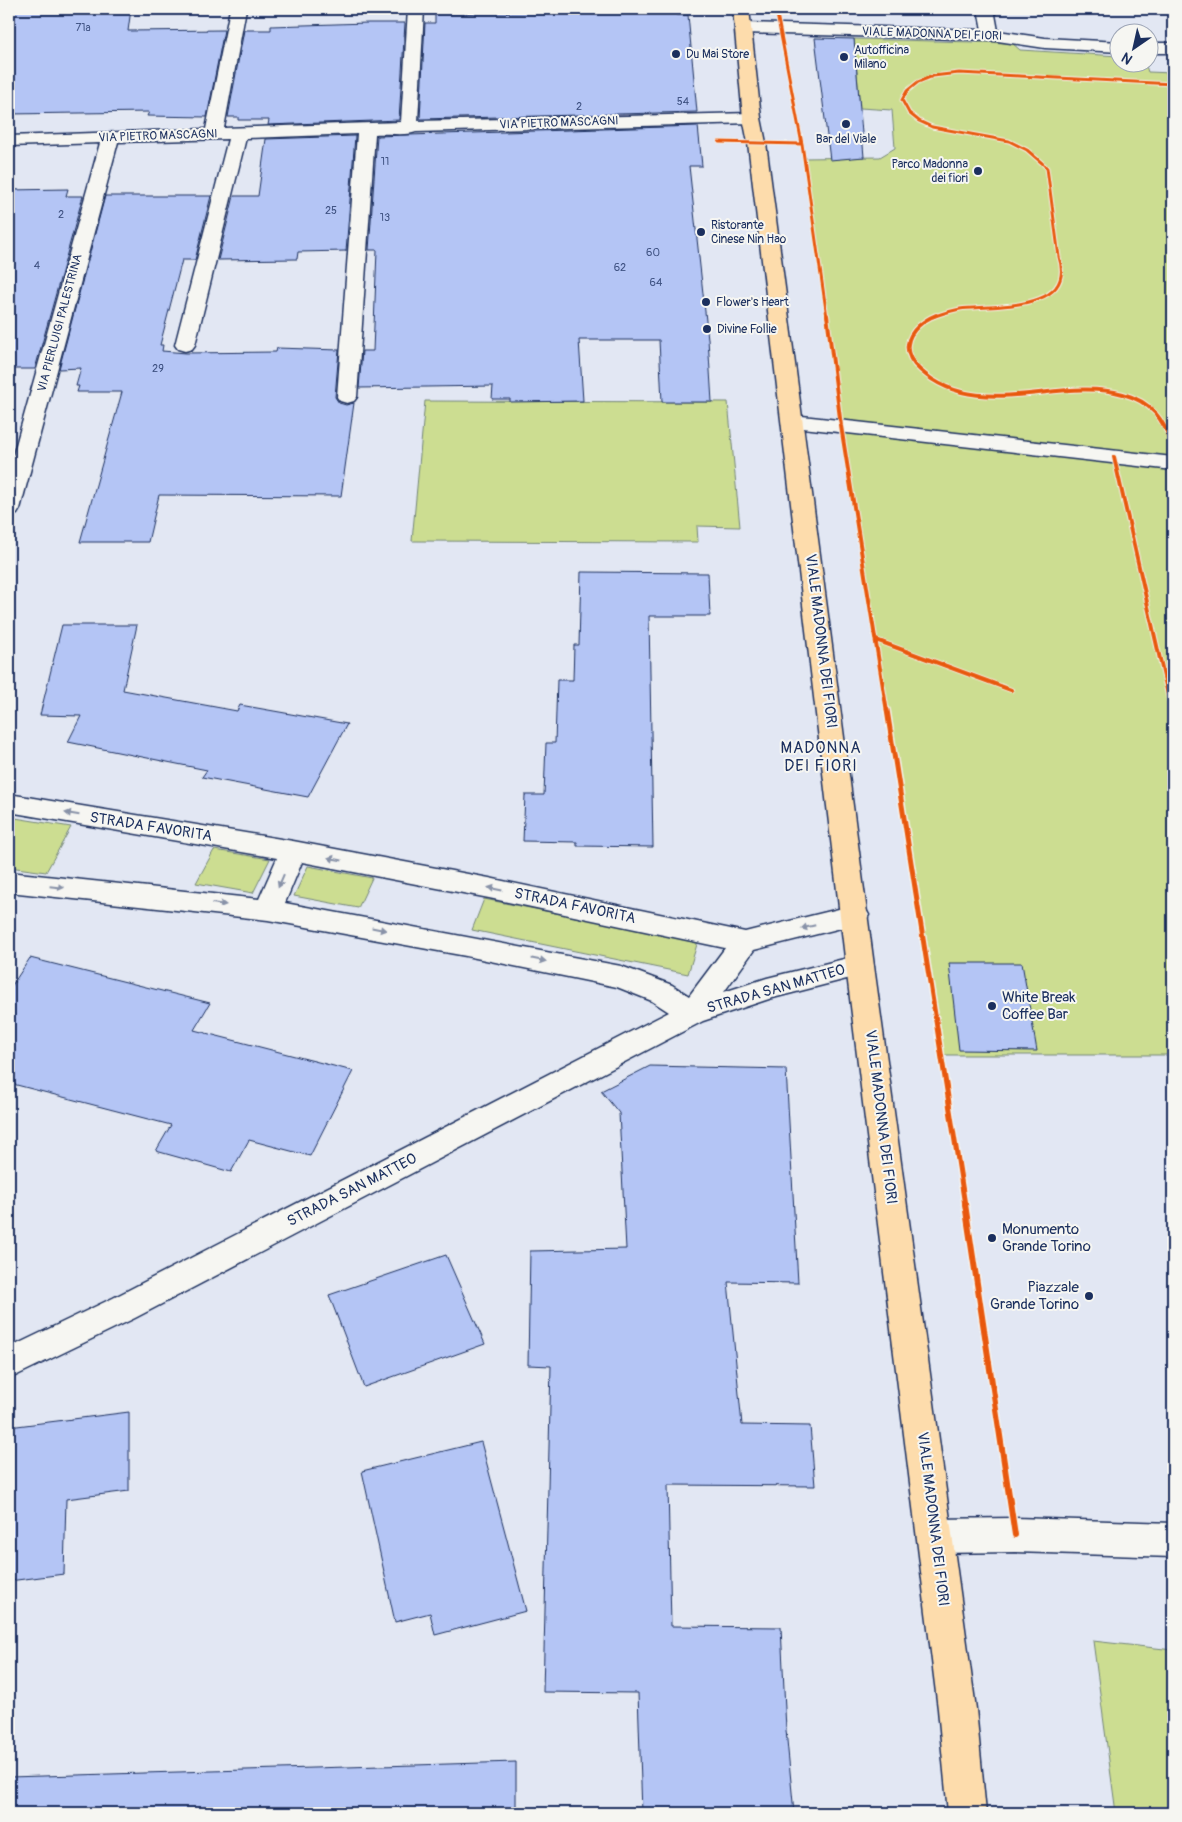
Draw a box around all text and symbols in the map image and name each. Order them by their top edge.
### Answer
house number: 71a [75,21,91,34]
north arrow [1110,22,1160,72]
street label: VIALE MADONNA DEI FIORI [862,24,1002,44]
place label: Autofficina Milano [854,43,910,72]
place label: Du Mai Store [686,47,749,62]
marker: Du Mai Store [670,48,682,60]
text: N [1118,49,1136,68]
marker: Autofficina Milano [838,51,850,63]
house number: 54 [677,95,690,108]
house number: 2 [576,100,582,113]
street label: VIA PIETRO MASCAGNI [499,113,619,133]
marker: Bar del Viale [840,118,852,130]
street label: VIA PIETRO MASCAGNI [98,126,218,146]
place label: Bar del Viale [816,132,876,147]
house number: 11 [381,155,389,168]
place label: Parco Madonna dei fiori [891,157,968,186]
marker: Parco Madonna dei fiori [972,165,984,177]
house number: 25 [325,204,337,217]
house number: 2 [58,208,64,221]
house number: 13 [380,211,390,224]
place label: Ristorante Cinese Nin Hao [711,218,787,247]
marker: Ristorante Cinese Nin Hao [695,226,707,238]
house number: 60 [646,246,660,259]
street label: VIA PIERLUIGI PALESTRINA [34,252,86,394]
house number: 4 [34,259,41,272]
house number: 62 [614,261,626,274]
house number: 64 [650,276,663,289]
place label: Flower's Heart [716,295,789,310]
marker: Flower's Heart [700,296,712,308]
place label: Divine Follie [717,322,777,337]
marker: Divine Follie [701,323,713,335]
house number: 29 [152,362,164,375]
street label: VIALE MADONNA DEI FIORI [801,553,841,729]
district label: MADONNA DEI FIORI [780,738,862,776]
street label: STRADA FAVORITA [88,808,214,846]
one-way arrow [63,810,79,818]
one-way arrow [327,855,343,863]
one-way arrow [276,874,284,888]
one-way arrow [50,883,66,891]
street label: STRADA FAVORITA [513,884,638,928]
one-way arrow [487,885,503,893]
one-way arrow [211,900,227,908]
one-way arrow [800,923,815,931]
one-way arrow [372,926,388,934]
one-way arrow [531,957,547,965]
street label: STRADA SAN MATTEO [705,960,847,1018]
place label: White Break Coffee Bar [1002,988,1076,1024]
marker: White Break Coffee Bar [986,1000,998,1012]
street label: VIALE MADONNA DEI FIORI [861,1029,901,1205]
street label: STRADA SAN MATTEO [284,1149,420,1231]
place label: Monumento Grande Torino [1002,1220,1091,1256]
marker: Monumento Grande Torino [986,1232,998,1244]
place label: Piazzale Grande Torino [990,1278,1080,1314]
marker: Piazzale Grande Torino [1083,1290,1095,1302]
street label: VIALE MADONNA DEI FIORI [913,1431,953,1607]

